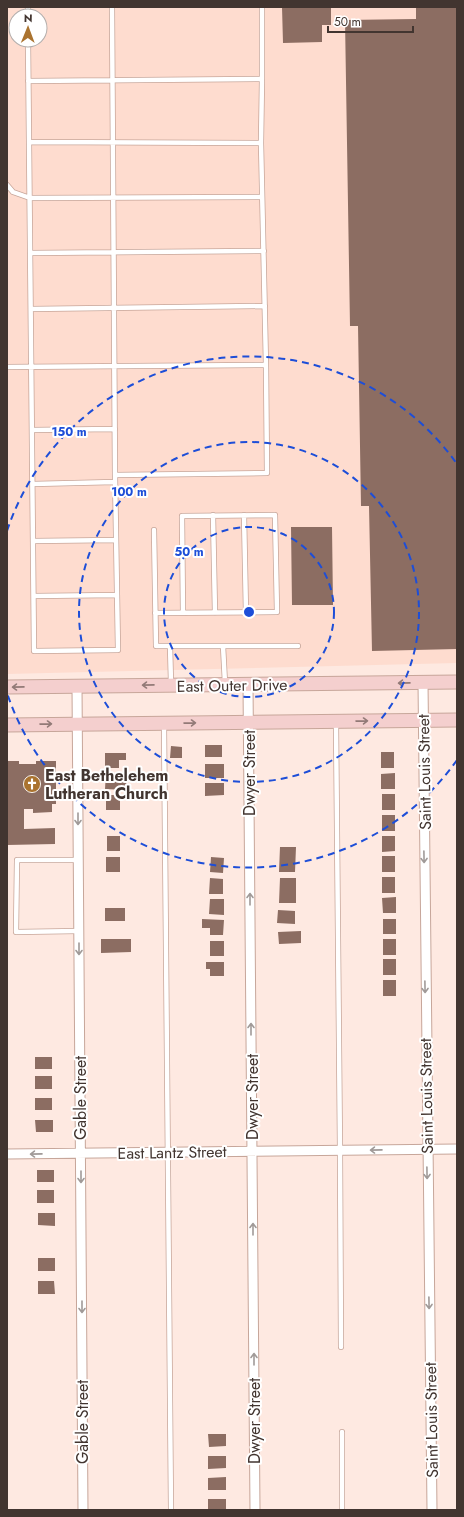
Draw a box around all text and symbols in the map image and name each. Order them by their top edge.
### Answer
north arrow [8,8,48,48]
scale bar [328,8,413,34]
text: N [24,10,33,26]
text: 50 m [334,13,361,31]
text: 150 m [51,423,87,441]
text: 100 m [111,483,147,501]
text: 50 m [174,543,204,561]
centre of rings [242,605,256,619]
street label: East Outer Drive [177,673,287,698]
one-way arrow [398,679,411,687]
one-way arrow [142,682,155,689]
one-way arrow [12,683,25,691]
street label: Saint Louis Street [412,714,437,830]
one-way arrow [355,717,368,725]
one-way arrow [183,719,196,727]
one-way arrow [39,721,52,728]
street label: Dwyer Street [238,730,261,816]
place label: East Bethelehem Lutheran Church [45,764,169,805]
church icon: East Bethelehem Lutheran Church [22,774,42,794]
one-way arrow [74,812,82,825]
one-way arrow [420,850,428,863]
one-way arrow [246,893,254,906]
one-way arrow [75,942,83,955]
one-way arrow [422,980,429,993]
one-way arrow [247,1023,255,1036]
street label: Saint Louis Street [414,1038,439,1154]
street label: Dwyer Street [241,1054,264,1140]
street label: Gable Street [69,1056,92,1140]
street label: East Lantz Street [117,1140,227,1165]
one-way arrow [370,1146,383,1154]
one-way arrow [30,1150,43,1158]
one-way arrow [423,1166,431,1179]
one-way arrow [77,1170,84,1183]
one-way arrow [249,1223,257,1236]
one-way arrow [425,1296,433,1309]
one-way arrow [78,1300,85,1313]
one-way arrow [250,1353,258,1366]
street label: Saint Louis Street [419,1362,444,1478]
street label: Dwyer Street [243,1378,266,1464]
street label: Gable Street [71,1380,94,1464]

